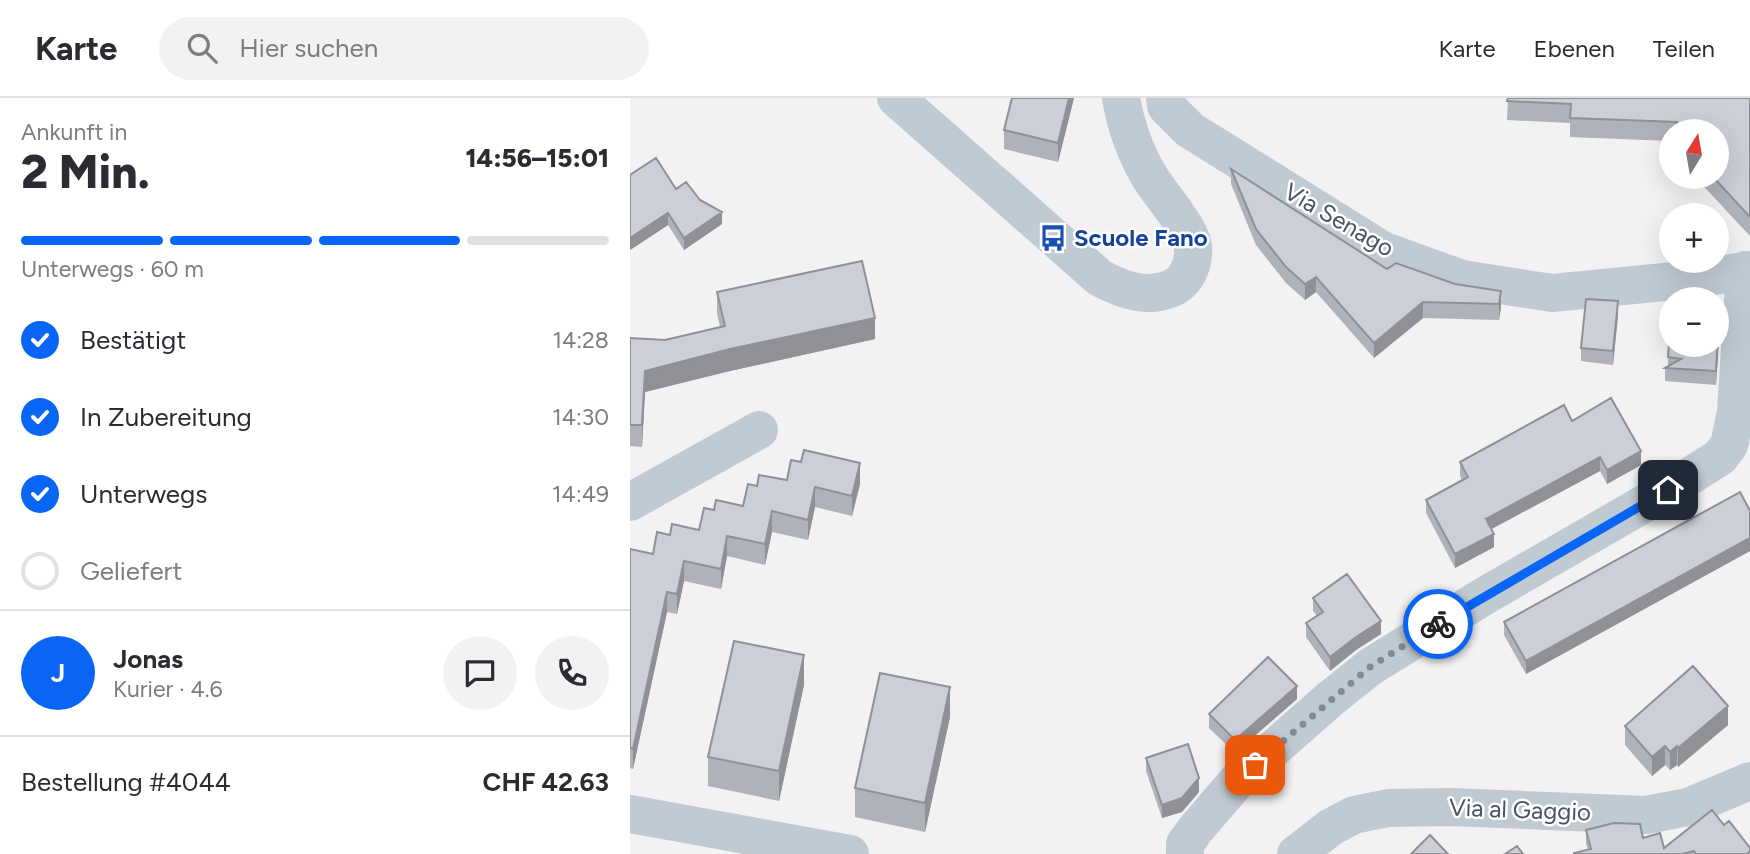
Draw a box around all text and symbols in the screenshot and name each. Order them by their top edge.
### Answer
search box [159,17,649,80]
text: Karte [35,29,117,68]
icon: search [183,29,221,67]
text: Hier suchen [239,32,378,64]
text: Karte [1439,34,1496,63]
text: Ebenen [1534,34,1615,63]
text: Teilen [1653,34,1715,63]
text: Ankunft in [21,118,127,146]
north arrow [1659,119,1729,189]
map controls [1659,119,1729,357]
text: 14:56–15:01 [465,142,609,174]
text: 2 Min. [21,144,150,200]
street label: Via Senago [1279,177,1399,263]
button: + [1659,203,1729,273]
bus stop icon: Scuole Fano [1038,223,1068,253]
place label: Scuole Fano [1074,223,1208,252]
text: Unterwegs · 60 m [21,255,204,283]
button: − [1659,287,1729,357]
icon: check [21,321,59,359]
text: Bestätigt [80,324,186,356]
text: 14:28 [552,326,609,354]
icon: check [21,398,59,436]
text: In Zubereitung [80,401,252,433]
text: 14:30 [552,403,609,431]
pin [1638,460,1698,520]
icon: home [1649,471,1687,509]
icon: check [21,475,59,513]
text: Unterwegs [80,478,207,510]
text: 14:49 [552,480,609,508]
text: Geliefert [80,555,182,587]
courier [1403,589,1473,659]
icon: bike [1419,605,1457,643]
button: chat [443,636,517,710]
button: phone [535,636,609,710]
text: Jonas [113,643,183,675]
text: J [51,657,65,689]
text: Kurier · 4.6 [113,675,223,703]
pin [1225,735,1285,795]
icon: bag [1236,746,1274,784]
text: Bestellung #4044 [21,766,231,798]
text: CHF 42.63 [483,766,609,798]
street label: Via al Gaggio [1449,793,1591,826]

